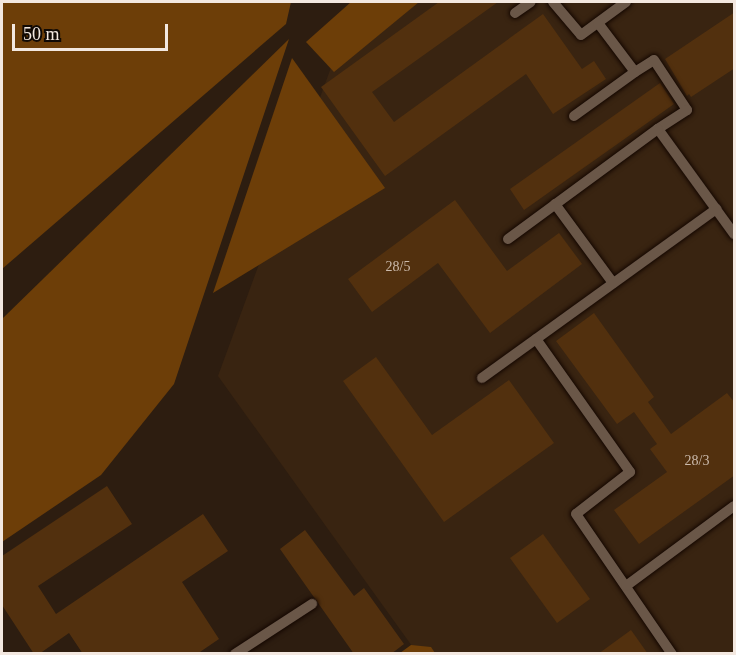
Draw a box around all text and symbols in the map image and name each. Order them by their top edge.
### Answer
scale bar [15,12,171,50]
text: 50 m [23,24,60,44]
house number: 28/5 [386,259,410,275]
house number: 28/3 [685,453,709,469]

